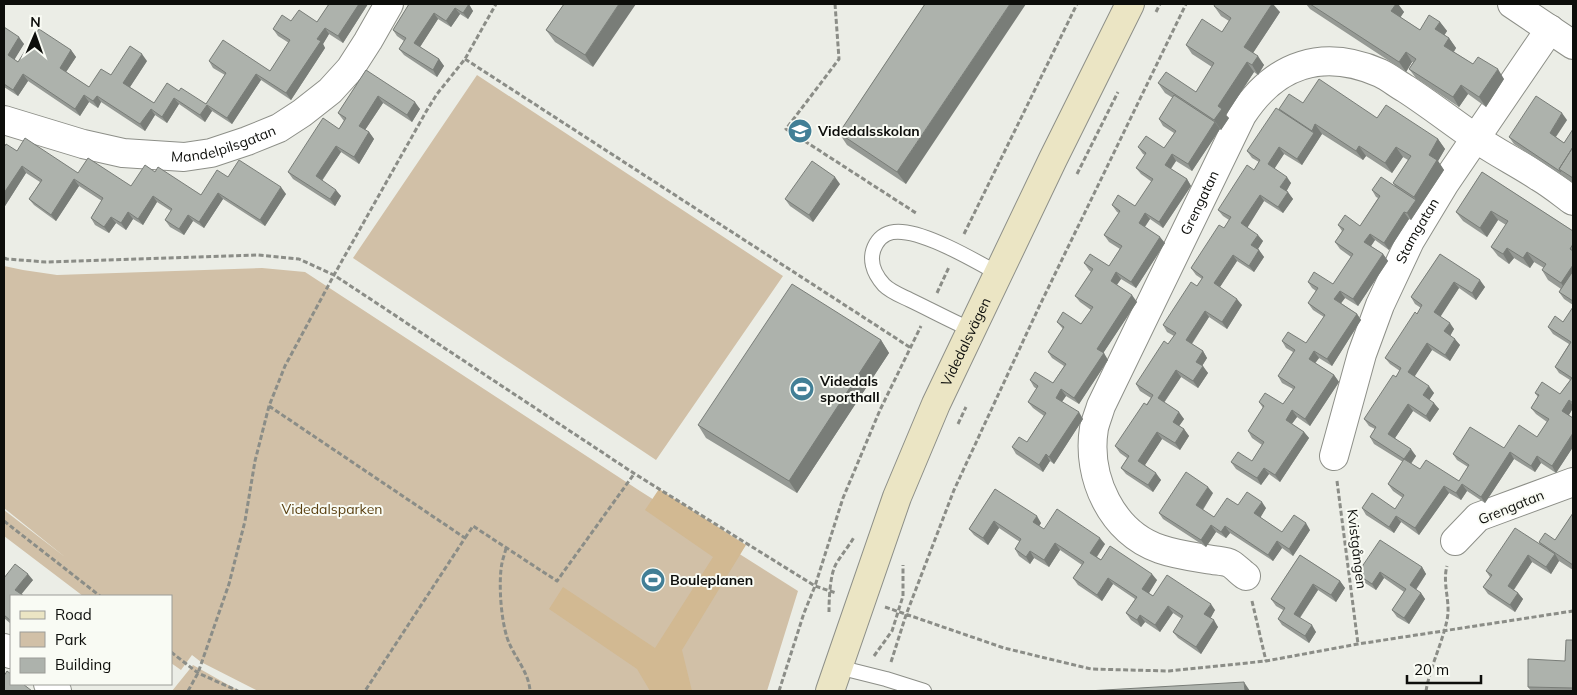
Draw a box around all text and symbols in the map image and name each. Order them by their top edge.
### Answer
north arrow [10,10,60,60]
text: N [30,13,41,31]
school or university icon: Videdalsskolan [787,118,813,144]
street label: Mandelpilsgatan [171,121,278,166]
place label: Videdalsskolan [817,122,920,140]
street label: Grengatan [1176,168,1223,238]
street label: Stamgatan [1392,195,1443,267]
street label: Videdalsvägen [937,295,995,389]
place label: Videdals sporthall [819,372,880,406]
sports icon: Videdals sporthall [789,376,815,402]
street label: Grengatan [1475,486,1547,528]
park label: Videdalsparken [282,500,382,518]
street label: Kvistgången [1343,508,1371,590]
sports icon: Bouleplanen [640,567,666,593]
place label: Bouleplanen [670,571,753,589]
legend [10,595,172,685]
text: Road [55,605,92,624]
text: Park [55,630,87,649]
scale bar [1407,652,1481,684]
text: Building [55,655,111,674]
text: 20 m [1414,660,1449,679]

